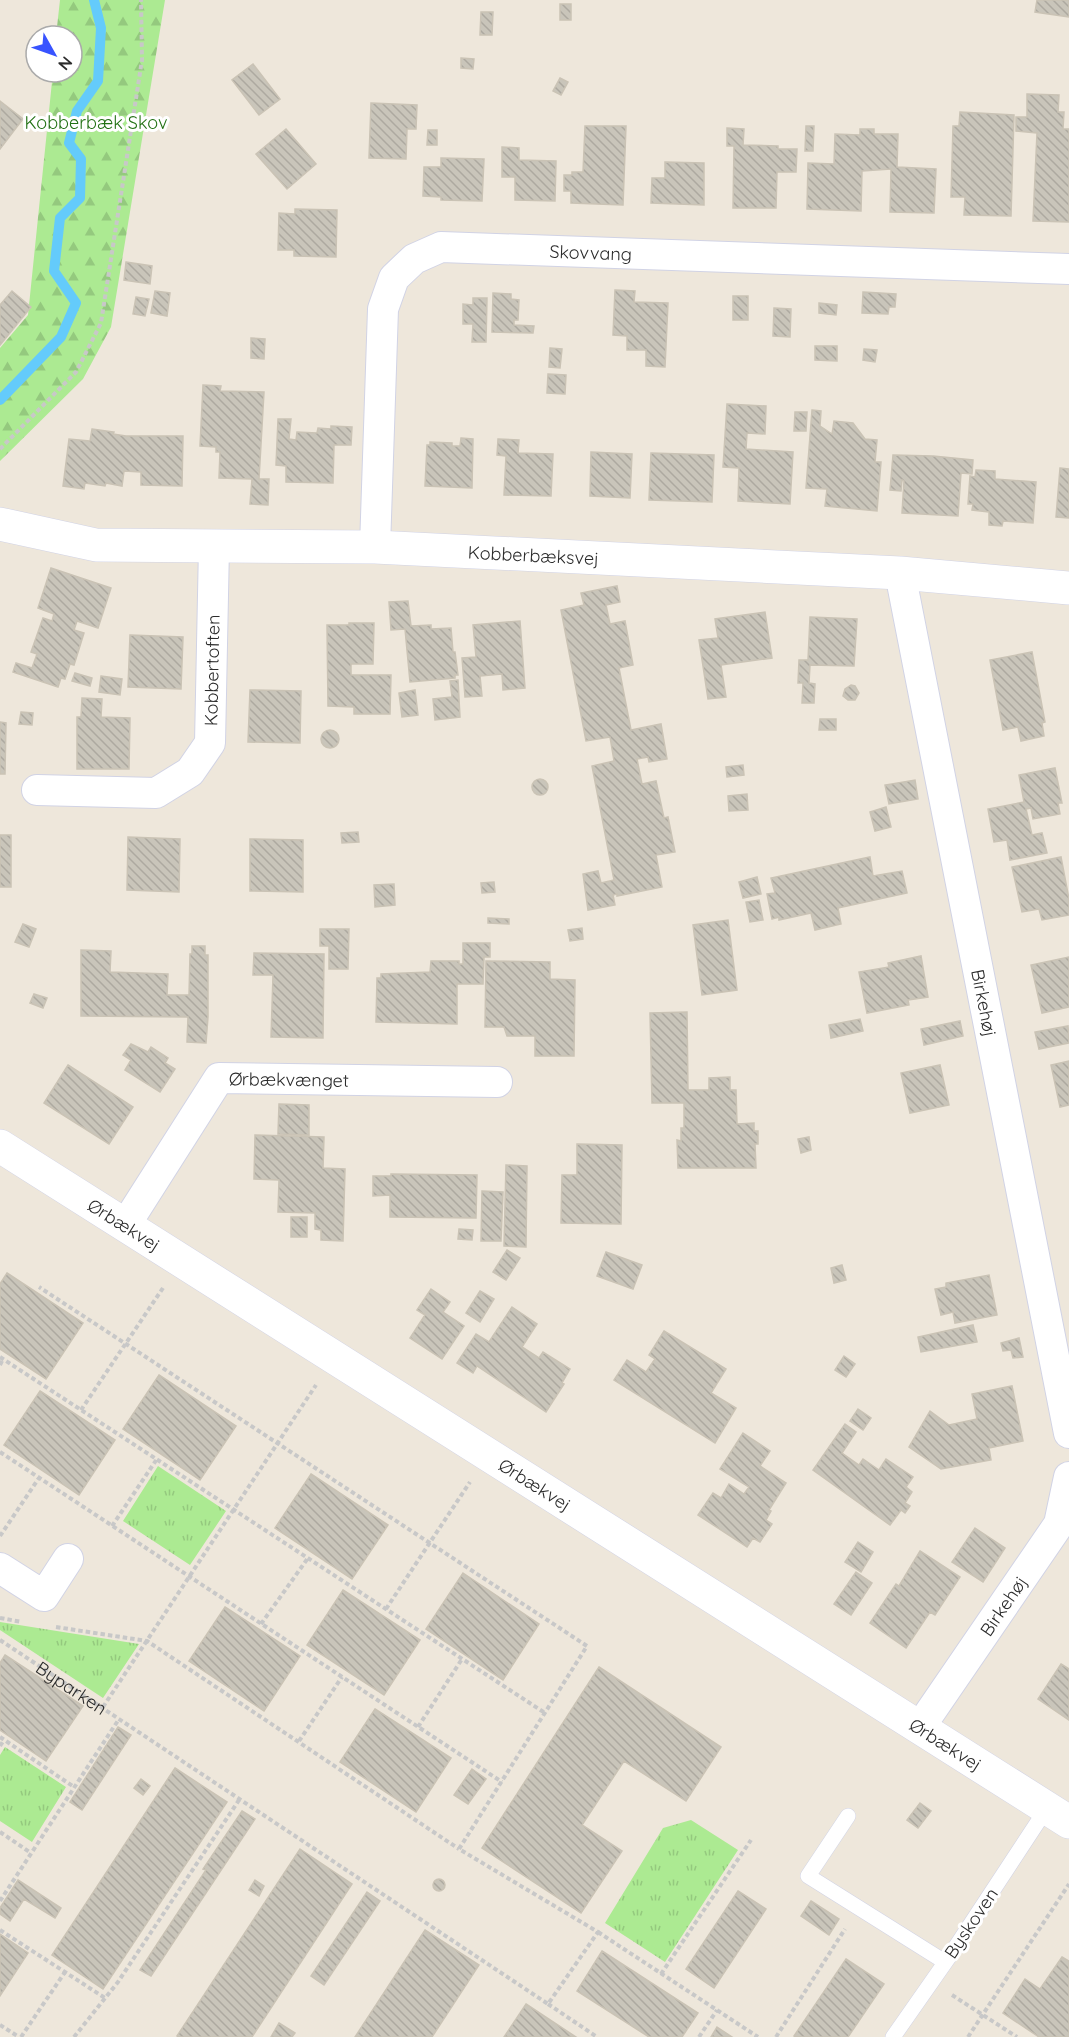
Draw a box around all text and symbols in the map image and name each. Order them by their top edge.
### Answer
north arrow [24,24,84,84]
text: N [54,53,77,75]
park label: Kobberbæk Skov [25,111,167,134]
street label: Skovvang [549,239,632,265]
street label: Kobberbæksvej [467,540,600,570]
street label: Kobbertoften [199,614,224,726]
street label: Birkehøj [967,967,1002,1038]
street label: Ørbækvænget [229,1067,349,1091]
street label: Ørbækvej [84,1193,165,1256]
street label: Ørbækvej [494,1453,576,1516]
street label: Birkehøj [974,1571,1032,1640]
street label: Byparken [32,1656,112,1719]
street label: Ørbækvej [905,1713,986,1776]
street label: Byskoven [939,1883,1003,1963]

